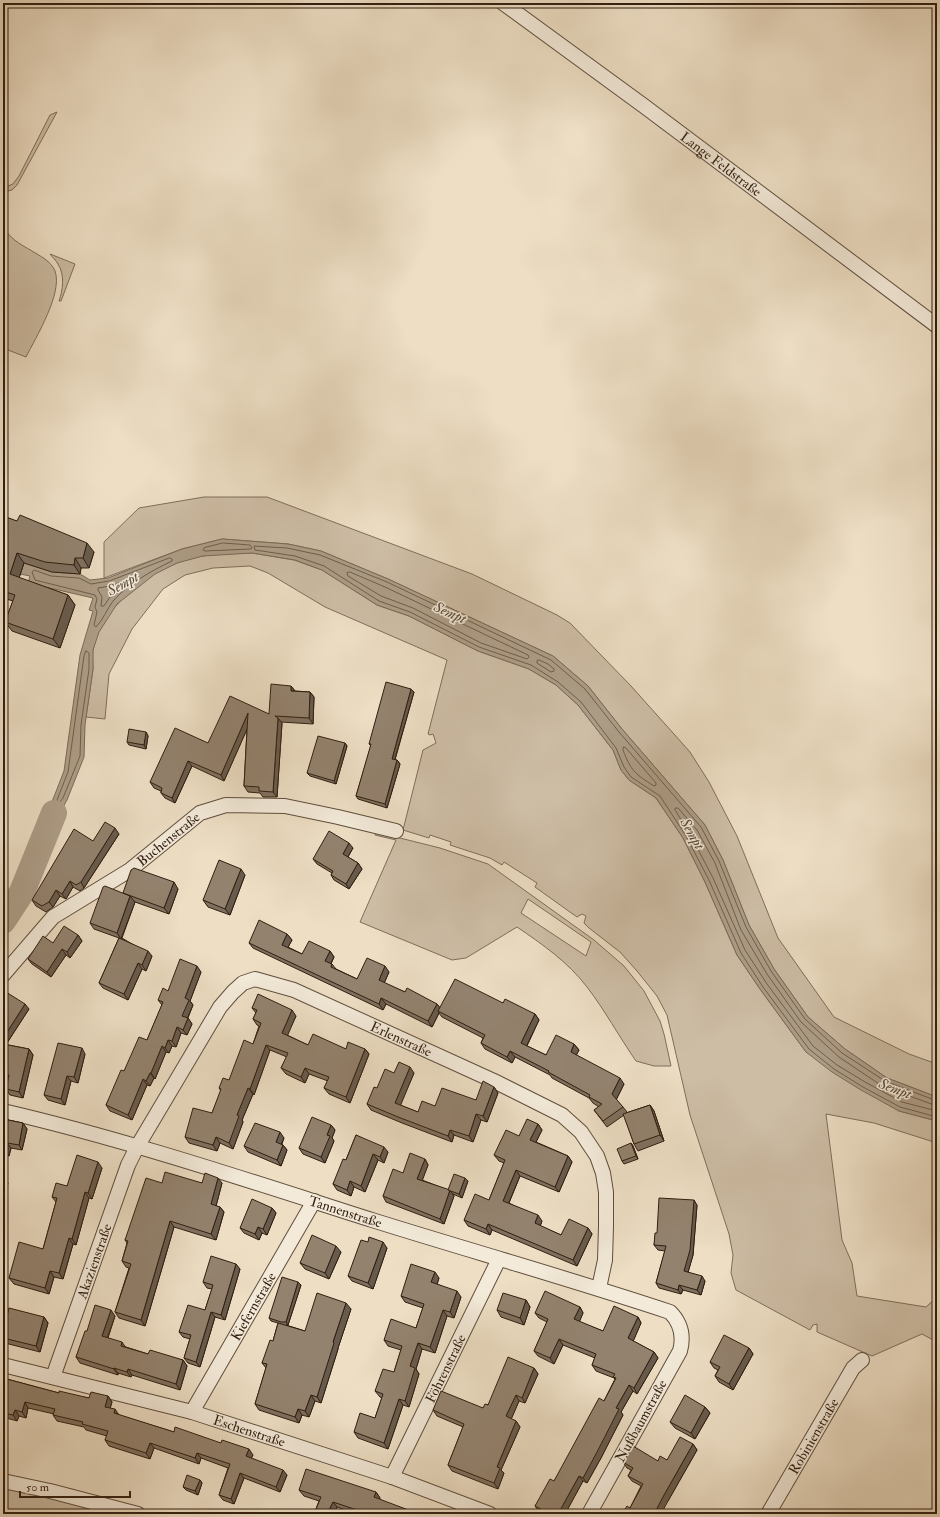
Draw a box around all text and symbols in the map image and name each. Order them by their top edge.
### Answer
street label: Lange Feldstraße [677,128,765,200]
water label: Sempt [103,567,143,601]
water label: Sempt [430,597,470,629]
street label: Buchenstraße [133,808,203,870]
water label: Sempt [675,814,709,854]
street label: Erlenstraße [368,1017,435,1060]
water label: Sempt [875,1074,915,1104]
street label: Tannenstraße [307,1192,384,1231]
street label: Akazienstraße [73,1221,115,1302]
street label: Kiefernstraße [227,1269,279,1343]
street label: Föhrenstraße [421,1331,469,1406]
street label: Nußbaumstraße [611,1377,671,1465]
street label: Robinienstraße [785,1395,842,1477]
street label: Eschenstraße [211,1411,288,1450]
scale bar [20,1473,130,1499]
text: 50 m [26,1480,50,1495]

